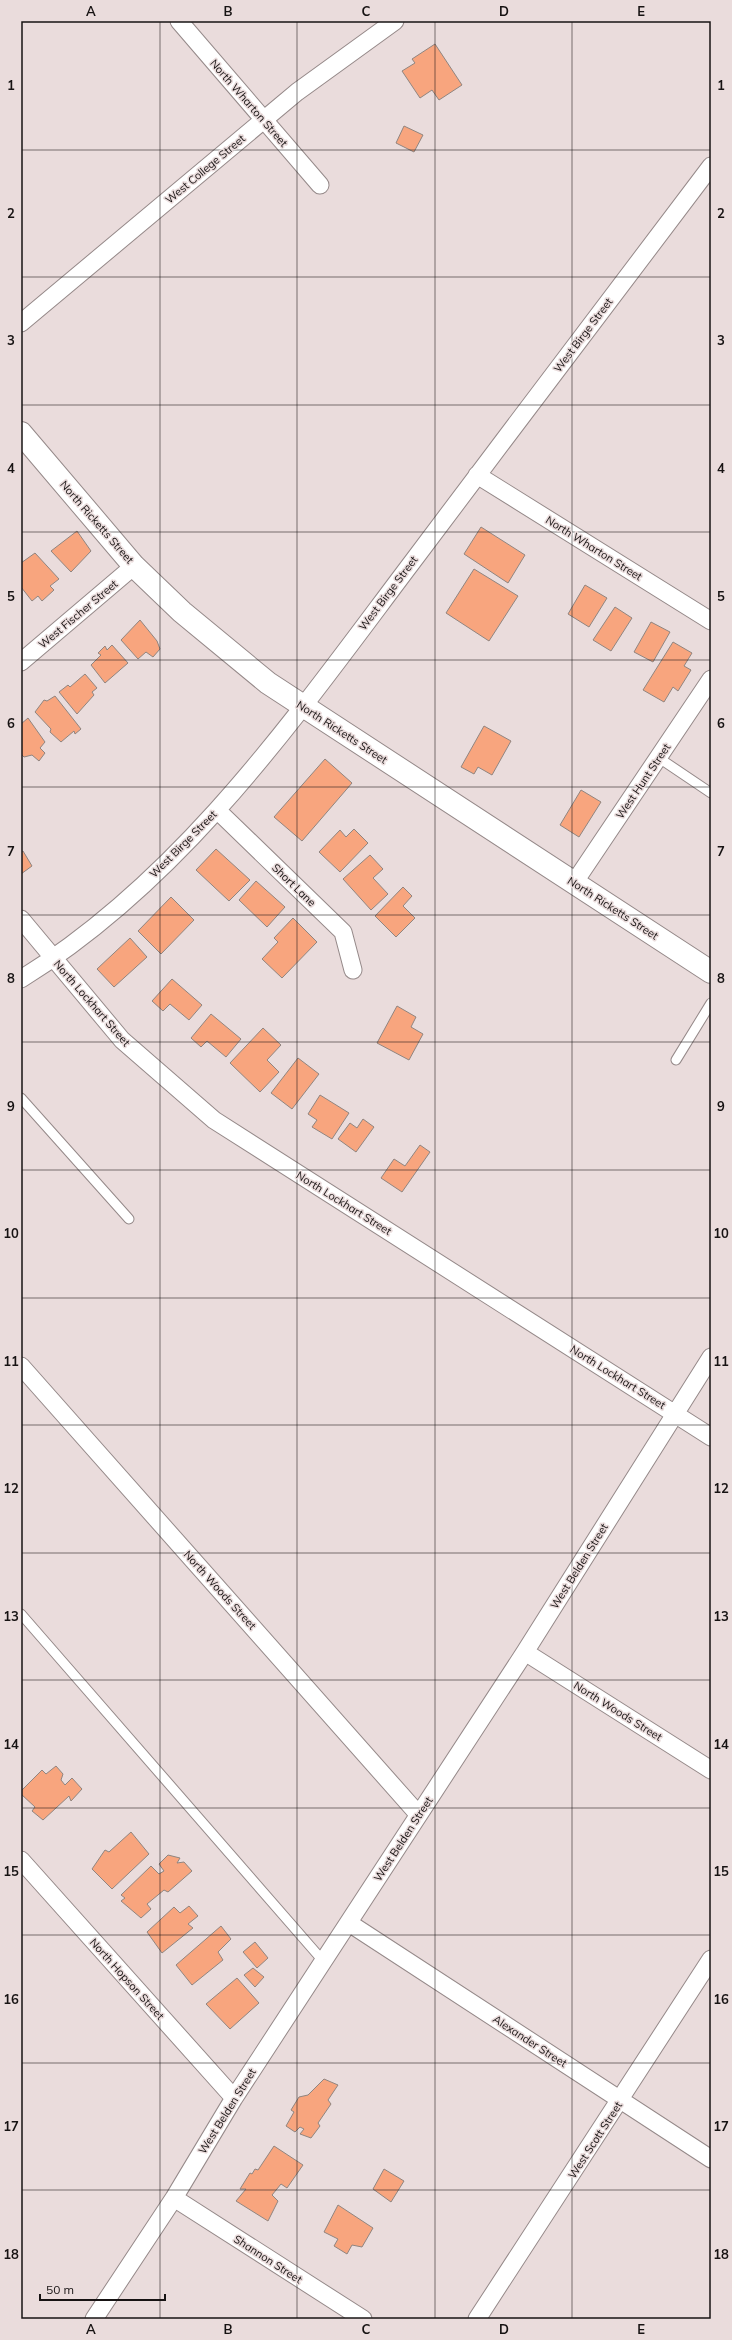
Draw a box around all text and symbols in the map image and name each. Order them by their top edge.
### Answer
text: A [86,3,96,19]
text: B [224,3,233,19]
text: C [362,3,371,19]
text: D [499,3,509,19]
text: E [637,3,645,19]
street label: North Wharton Street [207,56,291,150]
text: 1 [7,77,15,93]
text: 1 [717,77,725,93]
street label: West College Street [162,131,248,207]
text: 2 [7,205,15,221]
text: 2 [717,205,725,221]
street label: West Birge Street [550,295,616,375]
text: 3 [7,332,15,348]
text: 3 [717,332,725,348]
text: 4 [7,460,15,476]
text: 4 [717,460,725,476]
street label: North Ricketts Street [57,478,137,566]
street label: North Wharton Street [543,513,645,584]
street label: West Birge Street [355,553,421,633]
street label: West Fischer Street [36,577,121,651]
text: 5 [7,588,15,604]
text: 5 [717,588,725,604]
street label: North Ricketts Street [294,697,390,767]
text: 6 [7,715,15,731]
text: 6 [717,715,725,731]
street label: West Hunt Street [613,740,674,821]
street label: West Birge Street [146,807,220,881]
text: 7 [7,843,15,859]
text: 7 [717,843,725,859]
street label: Short Lane [269,861,319,909]
street label: North Ricketts Street [565,873,661,943]
street label: North Lockhart Street [51,957,133,1049]
text: 8 [7,970,15,986]
text: 8 [717,970,725,986]
text: 9 [7,1098,15,1114]
text: 9 [717,1098,725,1114]
street label: North Lockhart Street [294,1168,394,1238]
text: 10 [3,1225,19,1241]
text: 10 [713,1225,729,1241]
street label: North Lockhart Street [568,1342,668,1412]
text: 11 [3,1353,19,1369]
text: 11 [713,1353,729,1369]
text: 12 [3,1480,19,1496]
text: 12 [713,1480,729,1496]
street label: West Belden Street [547,1521,611,1611]
street label: North Woods Street [181,1548,259,1632]
text: 13 [3,1608,19,1624]
text: 13 [713,1608,729,1624]
street label: North Woods Street [571,1678,665,1744]
text: 14 [3,1736,19,1752]
text: 14 [713,1736,729,1752]
street label: West Belden Street [370,1794,436,1884]
text: 15 [3,1863,19,1879]
text: 15 [713,1863,729,1879]
street label: North Hopson Street [87,1935,167,2023]
text: 16 [3,1991,19,2007]
text: 16 [713,1991,729,2007]
street label: Alexander Street [490,2012,570,2070]
street label: West Belden Street [195,2066,259,2156]
street label: West Scott Street [565,2099,625,2181]
text: 17 [3,2118,19,2134]
text: 17 [713,2118,729,2134]
street label: Shannon Street [231,2232,305,2286]
text: 18 [3,2246,19,2262]
text: 18 [713,2246,729,2262]
scale bar [40,2276,165,2302]
text: 50 m [46,2282,74,2297]
text: A [86,2321,96,2337]
text: B [224,2321,233,2337]
text: C [362,2321,371,2337]
text: D [499,2321,509,2337]
text: E [637,2321,645,2337]

